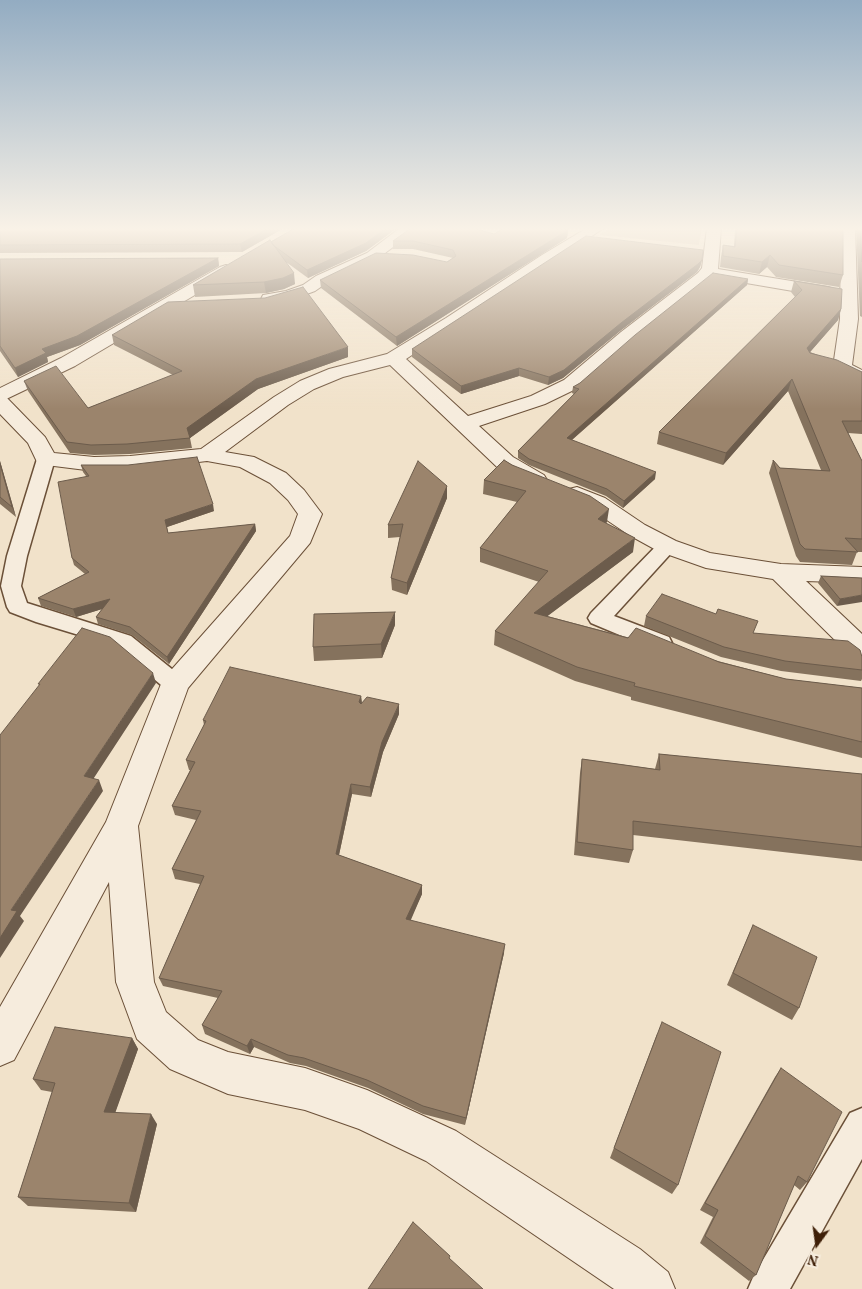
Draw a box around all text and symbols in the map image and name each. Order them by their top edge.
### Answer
north arrow [792,1219,842,1269]
text: N [806,1249,820,1269]

